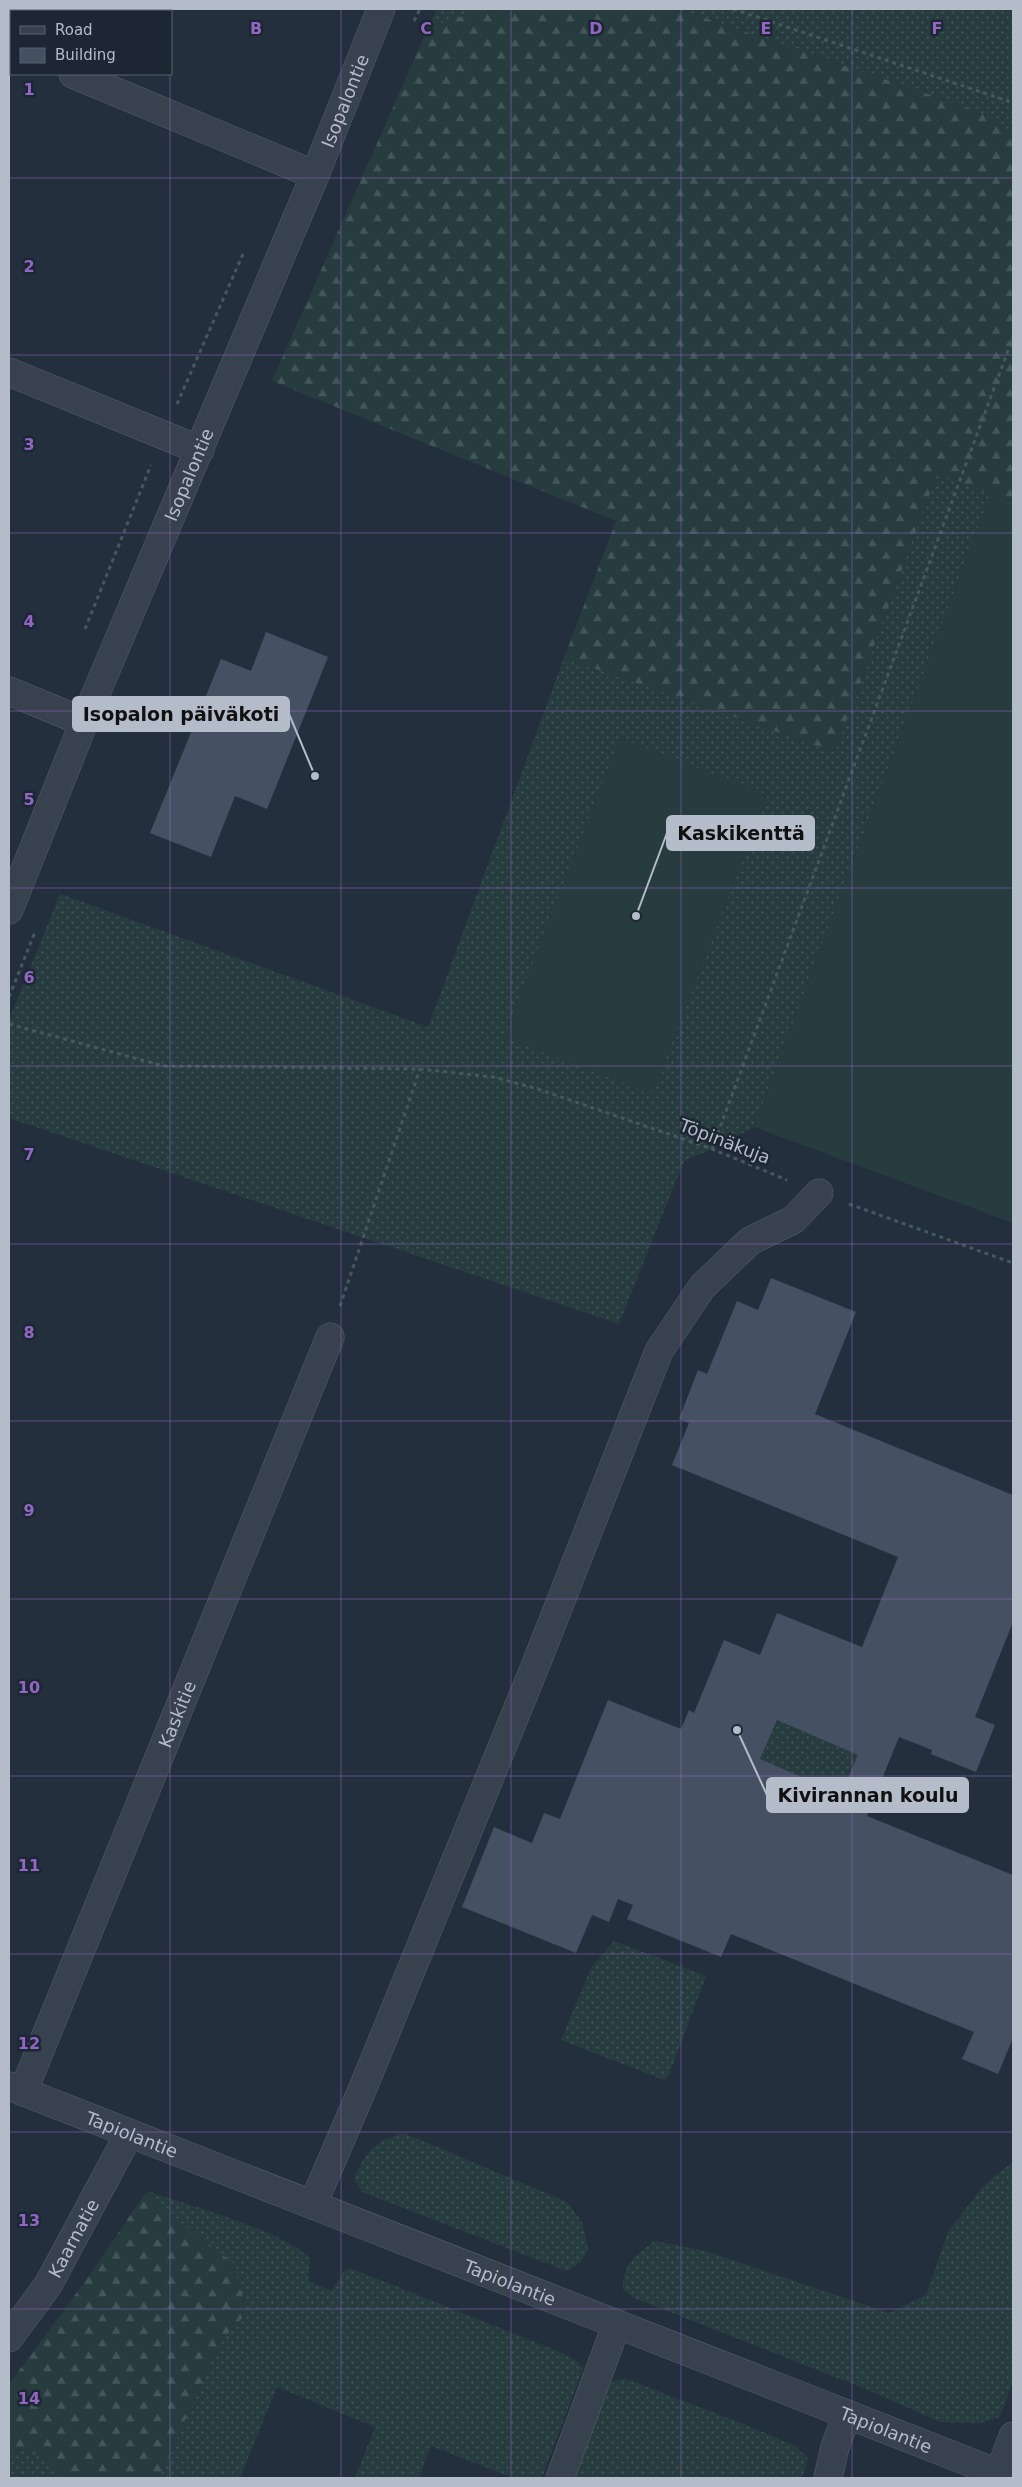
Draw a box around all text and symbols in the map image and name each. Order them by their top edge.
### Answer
legend [10,10,172,75]
text: B [250,19,262,38]
text: C [420,19,432,38]
text: D [589,19,603,38]
text: E [761,19,771,38]
text: F [932,19,942,38]
text: Road [55,21,93,39]
text: Building [55,46,116,64]
street label: Isopalontie [316,51,372,151]
text: 1 [23,80,35,99]
text: 2 [23,257,35,276]
street label: Isopalontie [160,425,217,524]
text: 3 [23,435,35,454]
text: 4 [23,612,35,631]
callout: Isopalon päiväkoti [73,697,289,731]
text: Isopalon päiväkoti [83,703,279,725]
text: 5 [23,790,35,809]
callout: Kaskikenttä [667,816,814,850]
text: Kaskikenttä [677,822,805,844]
text: 6 [23,968,35,987]
street label: Töpinäkuja [676,1114,773,1168]
text: 7 [23,1145,35,1164]
text: 8 [23,1323,35,1342]
text: 9 [23,1501,35,1520]
street label: Kaskitie [154,1677,200,1751]
text: 10 [18,1678,40,1697]
callout: Kivirannan koulu [767,1778,968,1812]
text: Kivirannan koulu [777,1784,959,1806]
text: 11 [18,1856,40,1875]
text: 12 [18,2034,40,2053]
street label: Tapiolantie [82,2106,181,2162]
street label: Kaarnatie [44,2195,103,2281]
text: 13 [18,2211,40,2230]
street label: Tapiolantie [460,2254,559,2310]
text: 14 [18,2389,40,2408]
street label: Tapiolantie [836,2402,935,2457]

